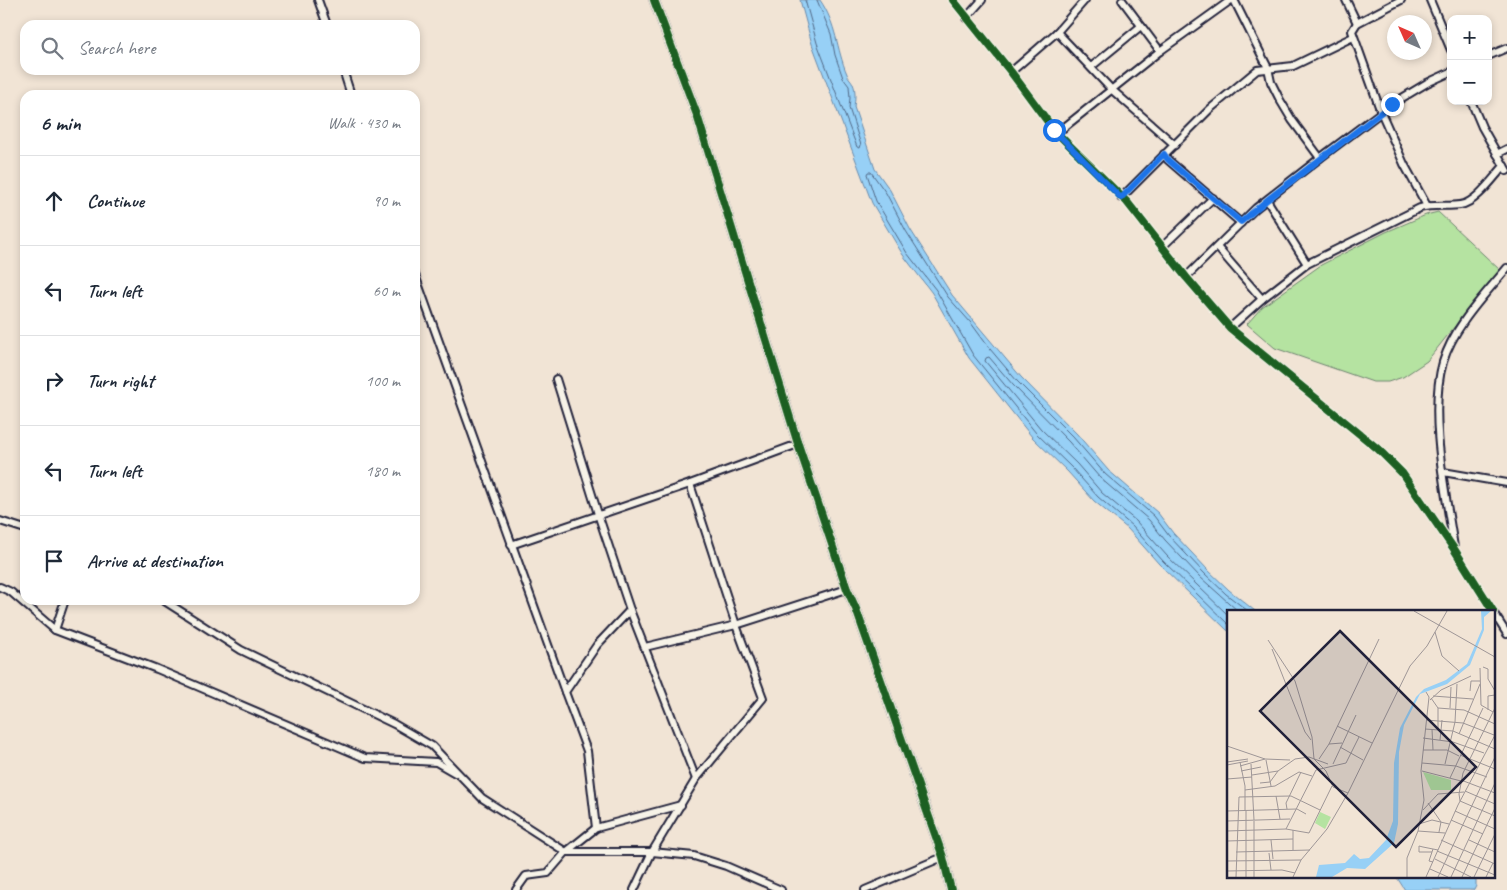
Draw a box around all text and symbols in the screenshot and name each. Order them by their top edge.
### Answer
north arrow [1387,15,1432,60]
map controls [1447,15,1492,105]
button: + [1447,15,1492,60]
search box [20,20,420,75]
icon: search [38,34,66,62]
text: Search here [78,36,155,60]
button: − [1447,60,1492,105]
route end [1381,93,1404,116]
text: 6 min [40,110,81,136]
text: Walk · 430 m [328,113,400,133]
route start [1043,119,1066,142]
icon: ahead [40,187,68,215]
text: Continue [87,189,144,213]
text: 90 m [373,191,400,211]
icon: left [40,277,68,305]
text: Turn left [87,279,142,303]
text: 60 m [373,281,400,301]
icon: right [40,367,68,395]
text: Turn right [87,369,154,393]
text: 100 m [366,371,400,391]
icon: left [40,457,68,485]
text: Turn left [87,459,142,483]
text: 180 m [366,461,400,481]
icon: arrive [40,547,68,575]
text: Arrive at destination [87,549,223,573]
inset map [1227,610,1494,878]

